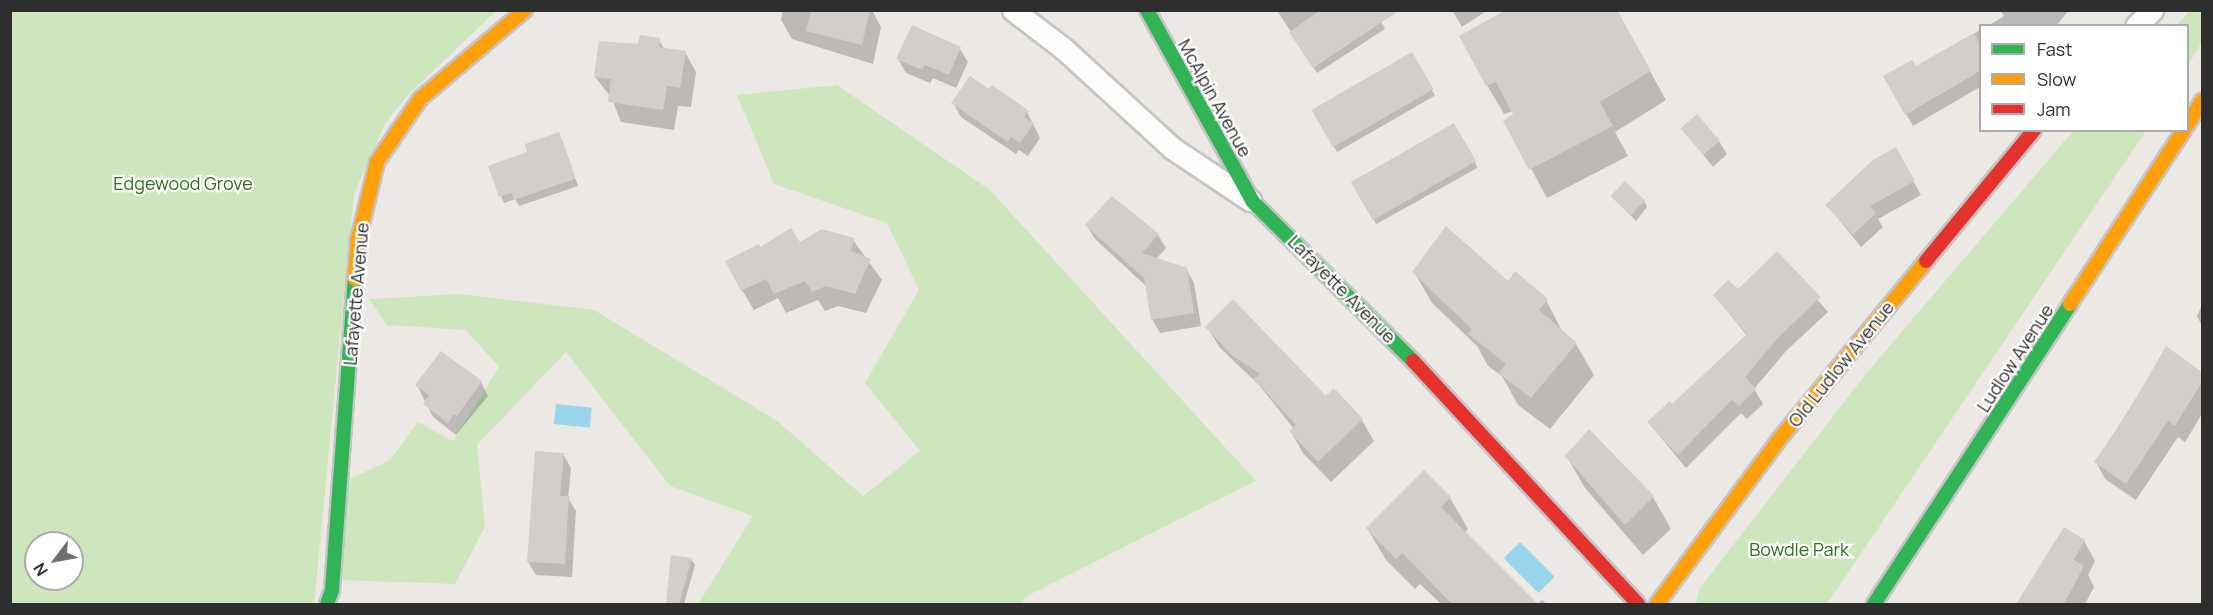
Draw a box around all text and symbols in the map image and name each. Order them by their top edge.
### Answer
legend [1979,24,2189,132]
street label: McAlpin Avenue [1174,35,1256,161]
text: Fast [2037,37,2072,61]
text: Slow [2037,67,2076,91]
text: Jam [2037,97,2071,121]
park label: Edgewood Grove [113,172,253,194]
street label: Lafayette Avenue [339,222,373,366]
street label: Lafayette Avenue [1284,231,1400,347]
street label: Old Ludlow Avenue [1784,297,1898,431]
street label: Ludlow Avenue [1972,300,2058,416]
north arrow [24,531,84,591]
park label: Bowdle Park [1749,538,1849,560]
text: N [28,559,53,580]

